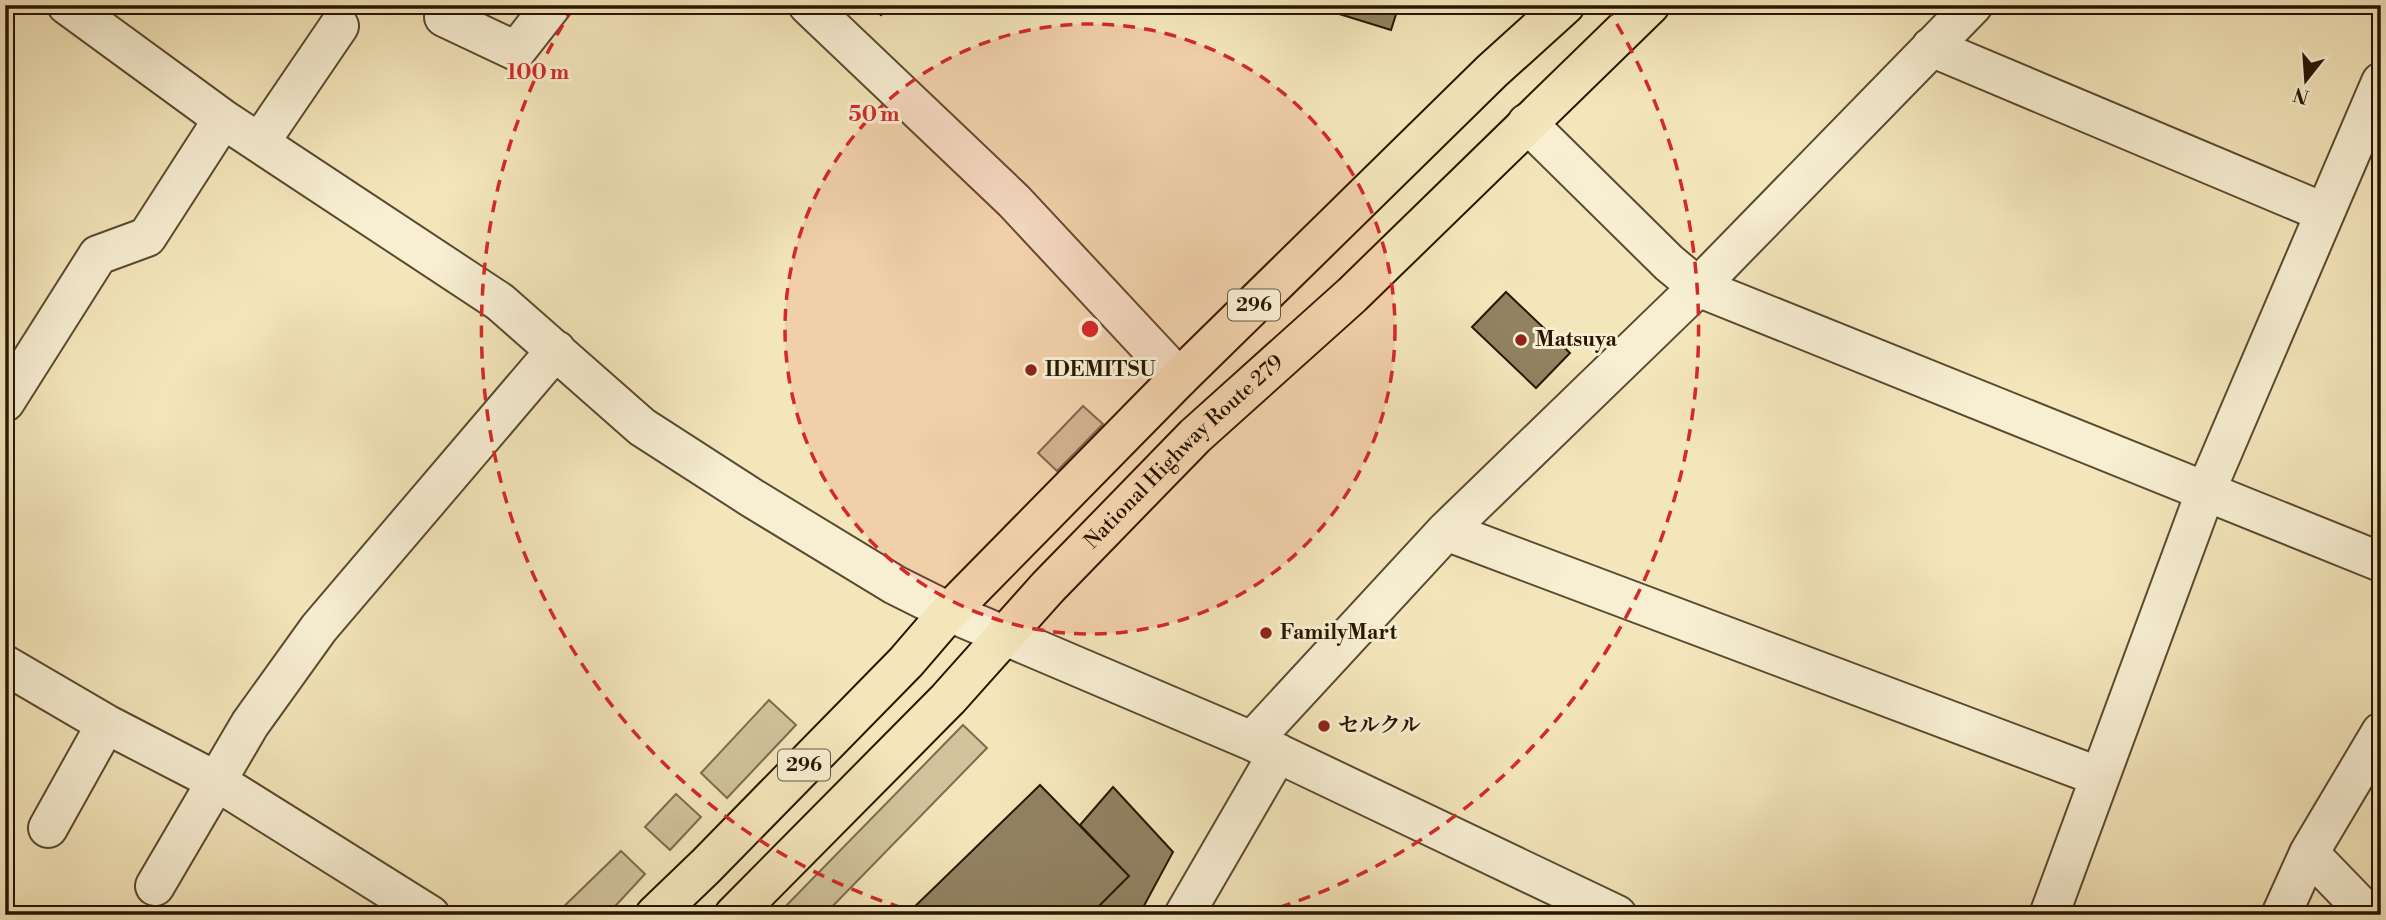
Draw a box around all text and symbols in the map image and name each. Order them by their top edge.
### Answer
north arrow [2270,46,2340,116]
text: 100 m [507,60,569,86]
text: N [2291,82,2312,109]
text: 50 m [849,102,899,128]
road number: 296 [1228,290,1280,320]
centre of rings [1078,317,1102,341]
place label: Matsuya [1535,327,1618,353]
marker: Matsuya [1513,332,1529,348]
street label: National Highway Route 279 [1079,350,1289,555]
place label: IDEMITSU [1045,357,1156,383]
marker: IDEMITSU [1023,362,1039,378]
place label: FamilyMart [1280,620,1398,646]
marker: FamilyMart [1258,625,1274,641]
place label: セルクル [1338,713,1421,739]
marker: セルクル [1316,718,1332,734]
road number: 296 [778,750,830,780]

